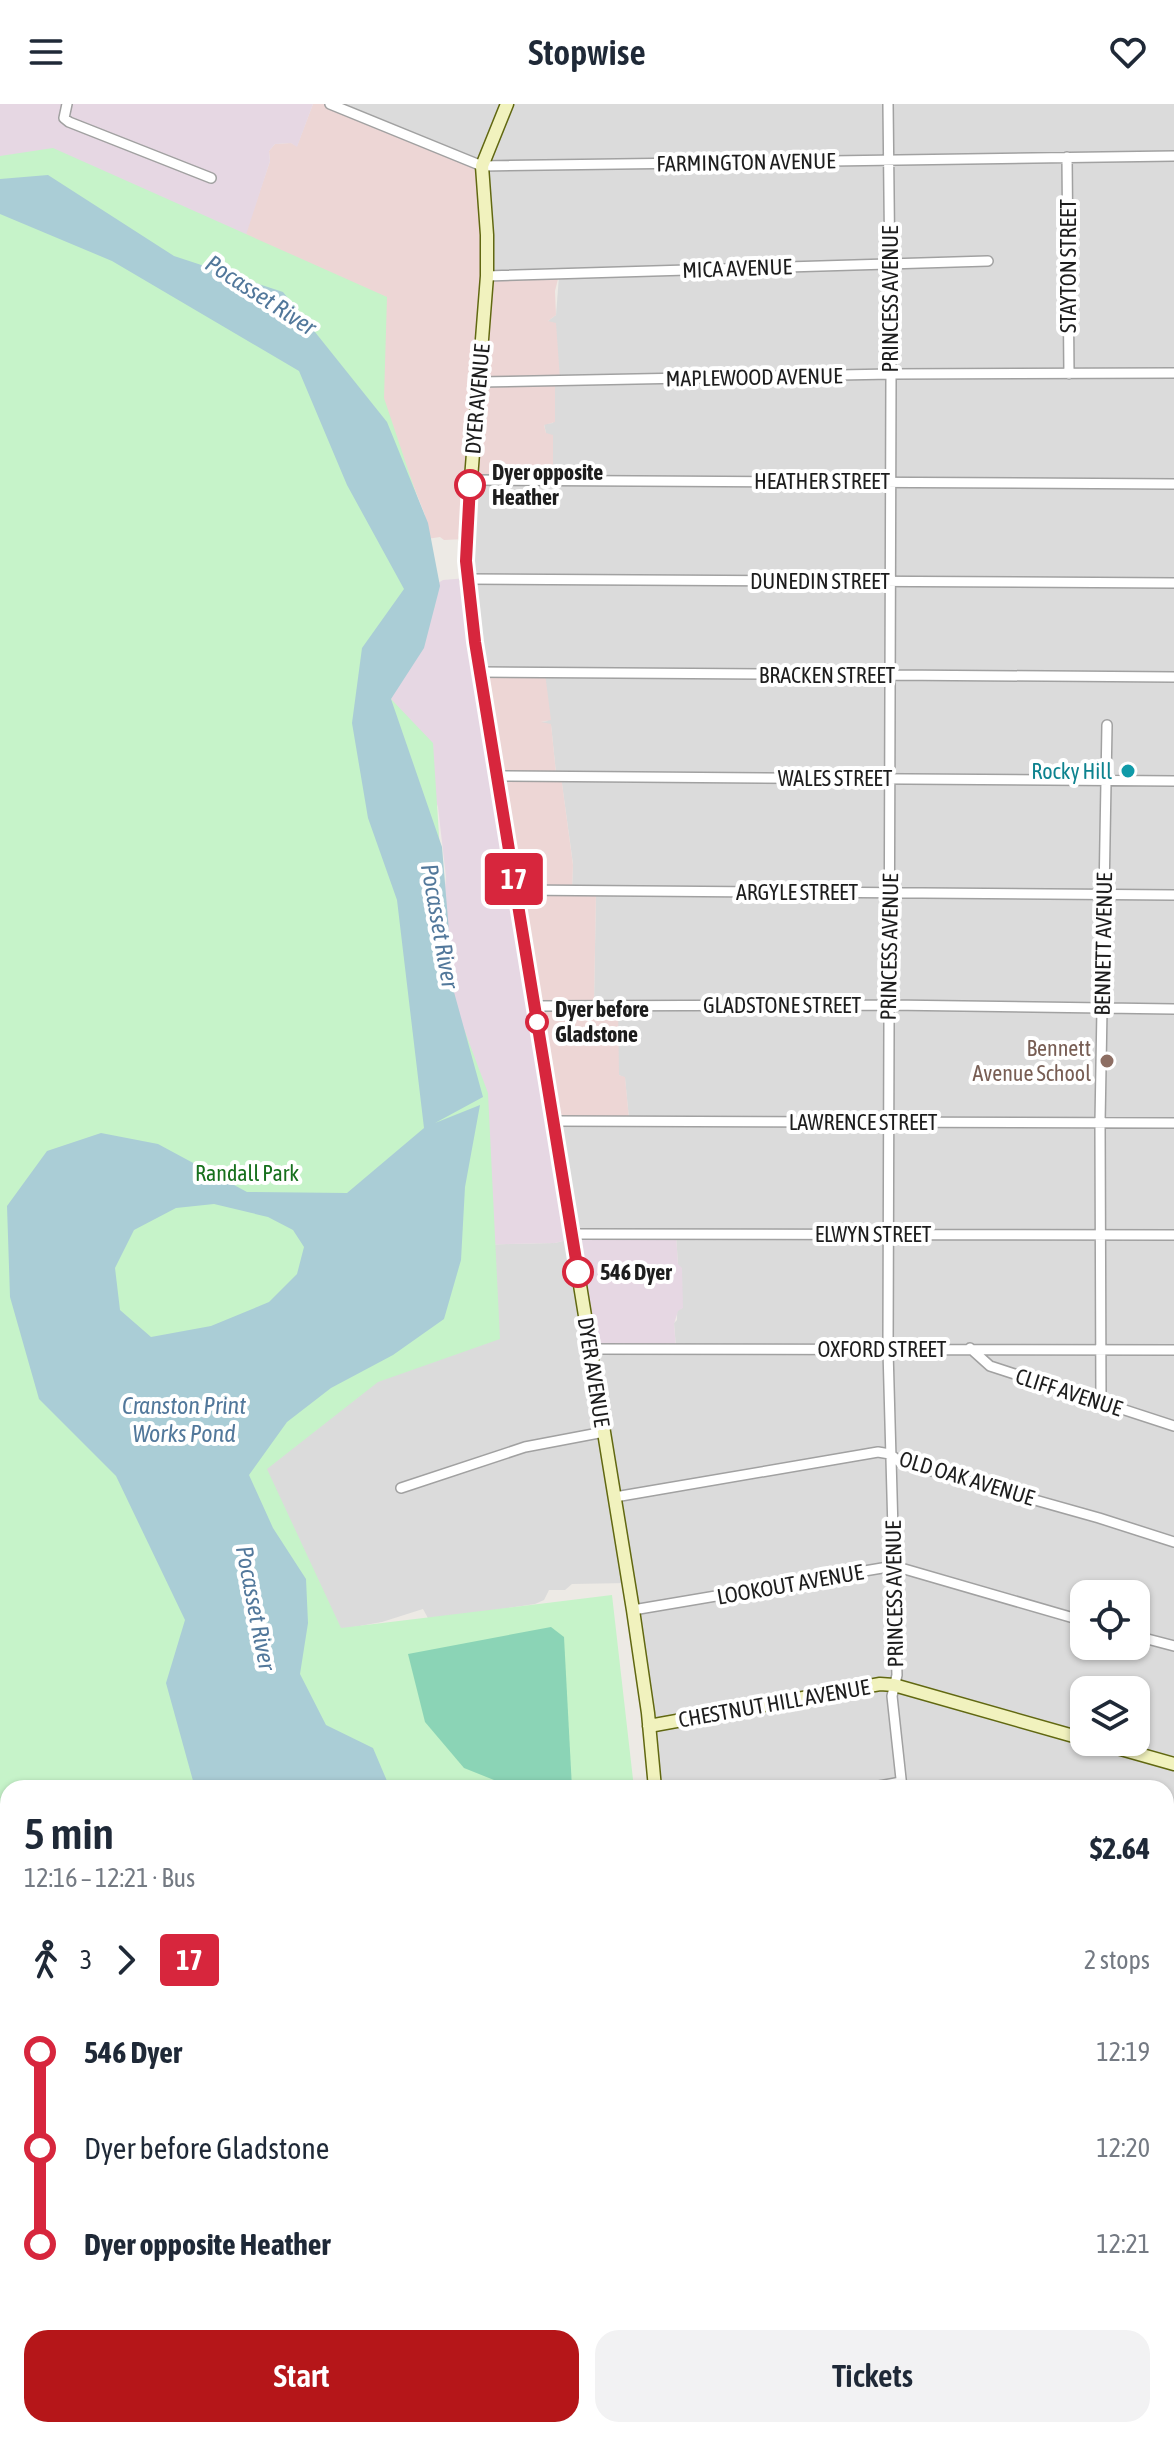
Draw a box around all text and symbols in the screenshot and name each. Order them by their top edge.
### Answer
icon: menu [24,30,68,74]
icon: heart [1106,30,1150,74]
text: Stopwise [528,31,646,73]
street label: FARMINGTON AVENUE [656,147,836,177]
street label: STAYTON STREET [1055,199,1081,333]
street label: PRINCESS AVENUE [877,225,903,372]
water label: Pocasset River [201,249,322,341]
street label: MICA AVENUE [682,253,793,283]
street label: DYER AVENUE [459,342,495,455]
street label: MAPLEWOOD AVENUE [665,362,843,392]
place label: Dyer opposite Heather [492,459,603,510]
street label: HEATHER STREET [754,468,890,494]
marker: Dyer opposite Heather [455,470,485,500]
street label: DUNEDIN STREET [750,568,890,594]
street label: BRACKEN STREET [759,662,896,688]
place label: Rocky Hill [1031,758,1112,784]
marker: Rocky Hill [1119,762,1137,780]
street label: WALES STREET [778,765,893,791]
line badge: 17 [478,853,550,905]
water label: Pocasset River [416,862,464,991]
text: 17 [501,863,527,895]
street label: BENNETT AVENUE [1089,872,1117,1016]
street label: PRINCESS AVENUE [875,873,903,1021]
street label: ARGYLE STREET [736,879,858,905]
street label: GLADSTONE STREET [703,992,861,1018]
place label: Dyer before Gladstone [555,996,649,1047]
marker: Dyer before Gladstone [526,1011,548,1033]
place label: Bennett Avenue School [973,1035,1091,1086]
marker: Bennett Avenue School [1098,1052,1116,1070]
street label: LAWRENCE STREET [789,1109,938,1135]
park label: Randall Park [195,1160,299,1186]
street label: ELWYN STREET [815,1221,932,1247]
marker: 546 Dyer [563,1257,593,1287]
place label: 546 Dyer [600,1259,672,1285]
street label: DYER AVENUE [573,1315,616,1429]
street label: OXFORD STREET [818,1336,947,1362]
street label: CLIFF AVENUE [1012,1363,1126,1422]
water label: Cranston Print Works Pond [122,1392,246,1447]
street label: OLD OAK AVENUE [896,1445,1038,1511]
street label: PRINCESS AVENUE [880,1520,908,1668]
water label: Pocasset River [231,1544,281,1673]
street label: LOOKOUT AVENUE [715,1558,866,1610]
map controls [1070,1580,1150,1756]
button: locate [1070,1580,1150,1660]
street label: CHESTNUT HILL AVENUE [676,1673,872,1733]
button: layers [1070,1676,1150,1756]
text: 5 min [24,1808,114,1858]
text: $2.64 [1090,1831,1150,1865]
text: 12:16 – 12:21 · Bus [24,1863,195,1893]
icon: walk [24,1938,68,1982]
icon: forward [104,1938,148,1982]
text: 17 [176,1944,203,1976]
text: 3 [80,1945,92,1975]
text: 2 stops [1084,1945,1150,1975]
text: 546 Dyer [84,2035,182,2069]
text: 12:19 [1096,2037,1150,2067]
text: Dyer before Gladstone [84,2131,329,2165]
text: 12:20 [1096,2133,1150,2163]
text: Dyer opposite Heather [84,2227,330,2261]
text: 12:21 [1096,2229,1150,2259]
button: Start [24,2330,579,2422]
button: Tickets [595,2330,1150,2422]

